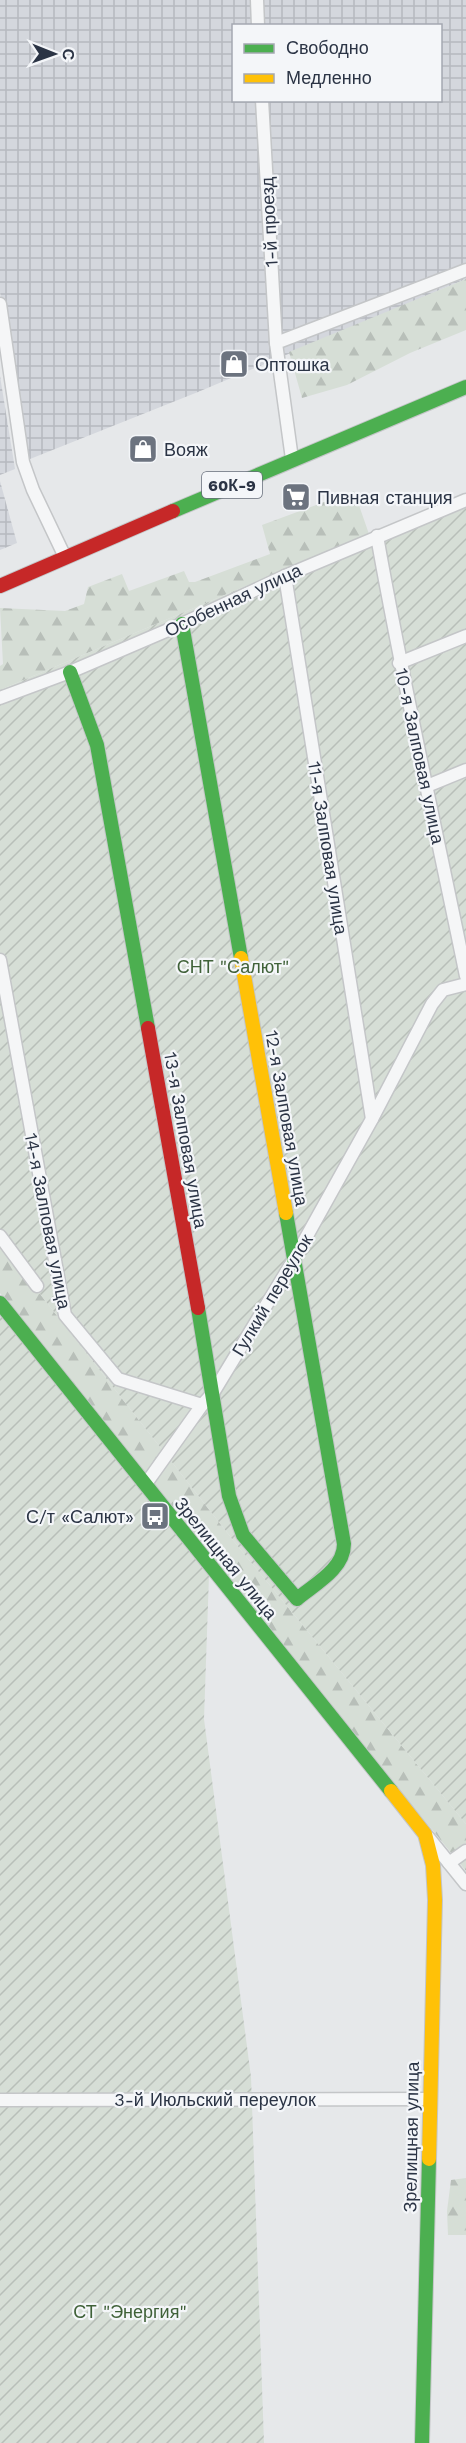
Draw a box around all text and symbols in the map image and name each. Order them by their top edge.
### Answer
north arrow [24,24,84,84]
legend [232,24,442,102]
text: Свободно [286,37,369,58]
text: С [59,48,78,61]
text: Медленно [286,67,372,88]
street label: 1-й проезд [256,176,282,268]
shop icon: Оптошка [218,348,250,380]
place label: Оптошка [255,354,331,375]
shop icon: Вояж [127,433,159,465]
place label: Вояж [164,439,208,460]
road number: 60К-9 [202,472,262,498]
supermarket icon: Пивная станция [280,481,312,513]
place label: Пивная станция [317,487,453,508]
street label: Особенная улица [161,559,306,641]
street label: 10-я Залповая улица [391,666,449,847]
street label: 11-я Залповая улица [304,760,352,937]
park label: СНТ "Салют" [177,956,289,977]
street label: 12-я Залповая улица [261,1028,313,1208]
street label: 13-я Залповая улица [160,1050,212,1231]
street label: 14-я Залповая улица [21,1131,76,1312]
street label: Гулкий переулок [227,1230,317,1360]
street label: Зрелищная улица [170,1493,282,1624]
bus stop icon: С/т «Салют» [139,1500,171,1532]
place label: С/т «Салют» [26,1506,134,1527]
street label: Зрелищная улица [399,2060,423,2213]
street label: 3-й Июльский переулок [114,2089,316,2110]
park label: СТ "Энергия" [73,2301,187,2322]

